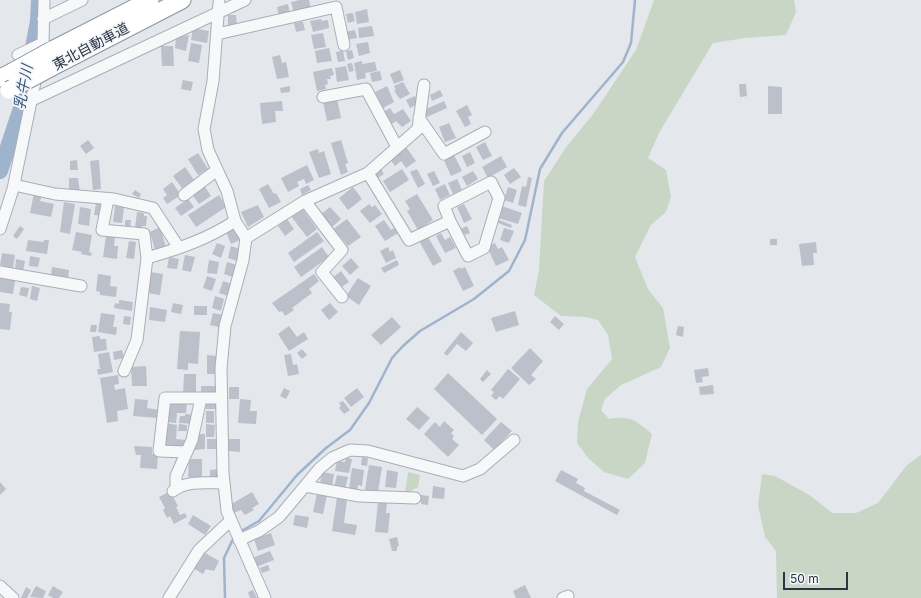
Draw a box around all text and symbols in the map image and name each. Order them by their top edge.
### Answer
street label: 東北自動車道 [50,20,132,74]
water label: 乳牛川 [11,63,37,111]
scale bar [785,564,850,590]
text: 50 m [790,571,819,586]

